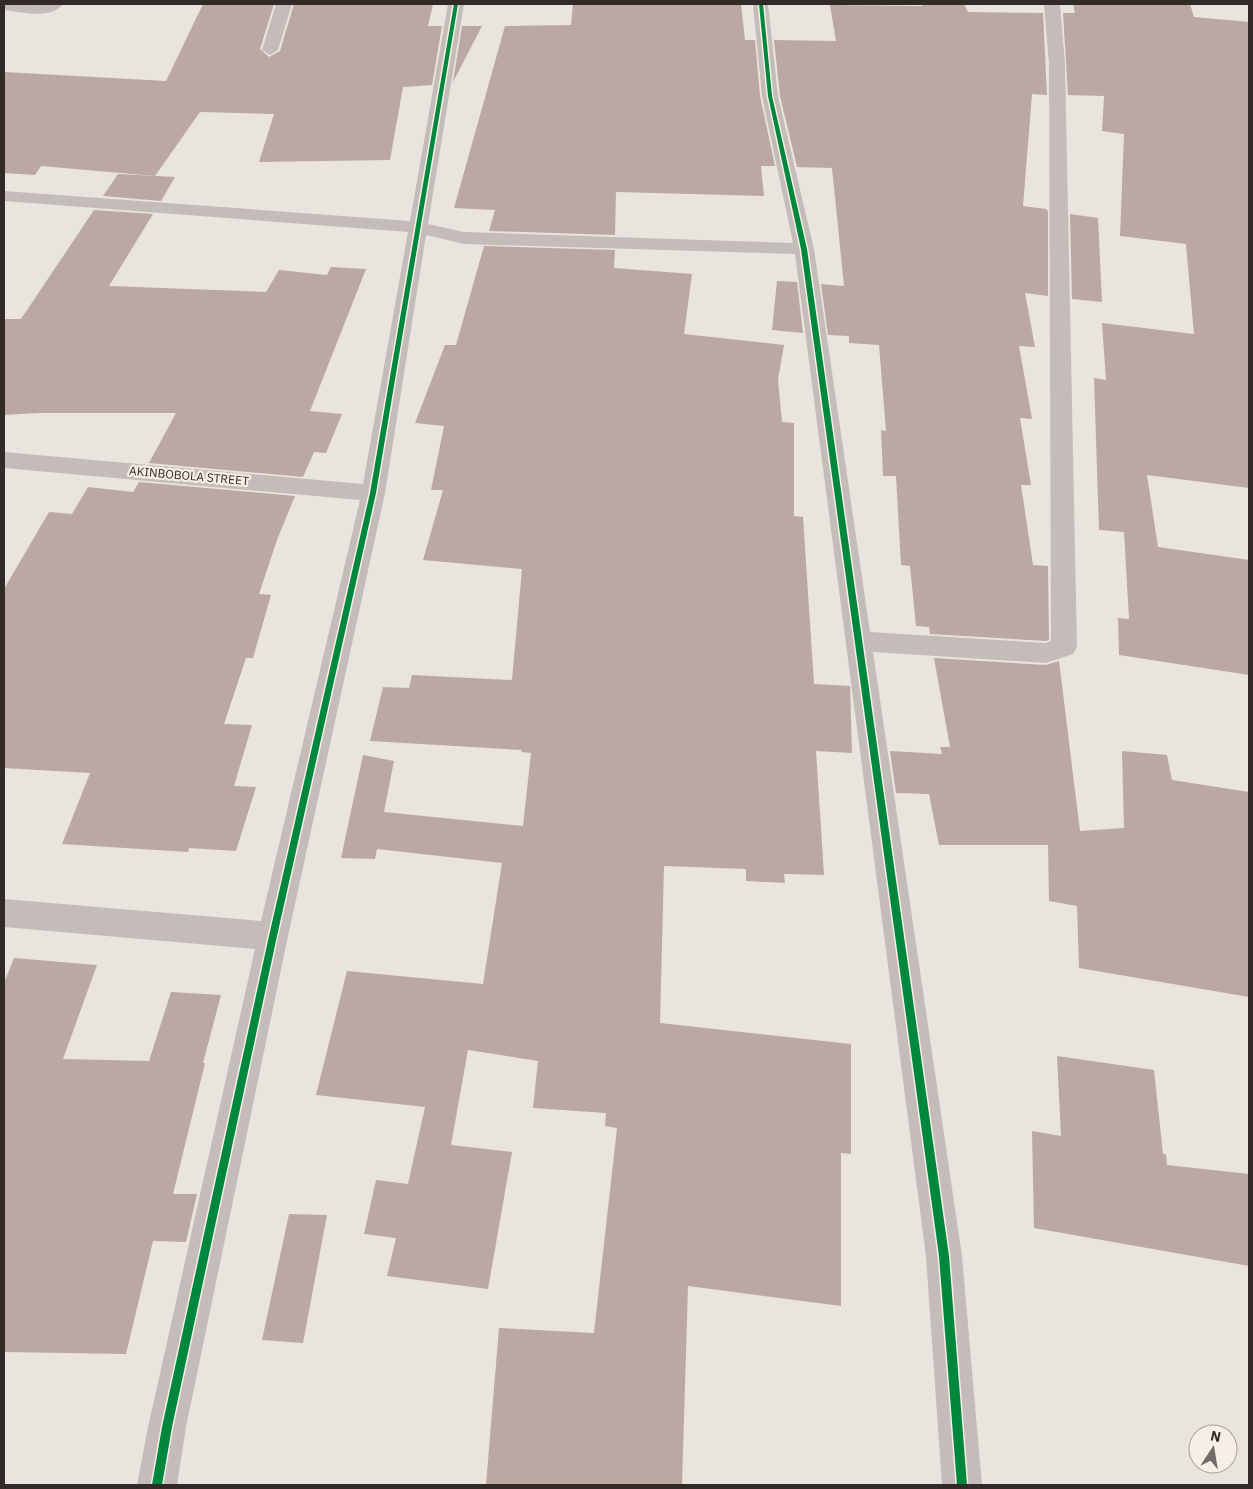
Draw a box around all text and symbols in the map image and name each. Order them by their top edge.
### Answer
street label: AKINBOBOLA STREET [129,463,250,488]
north arrow [1188,1424,1238,1474]
text: N [1209,1426,1223,1446]

